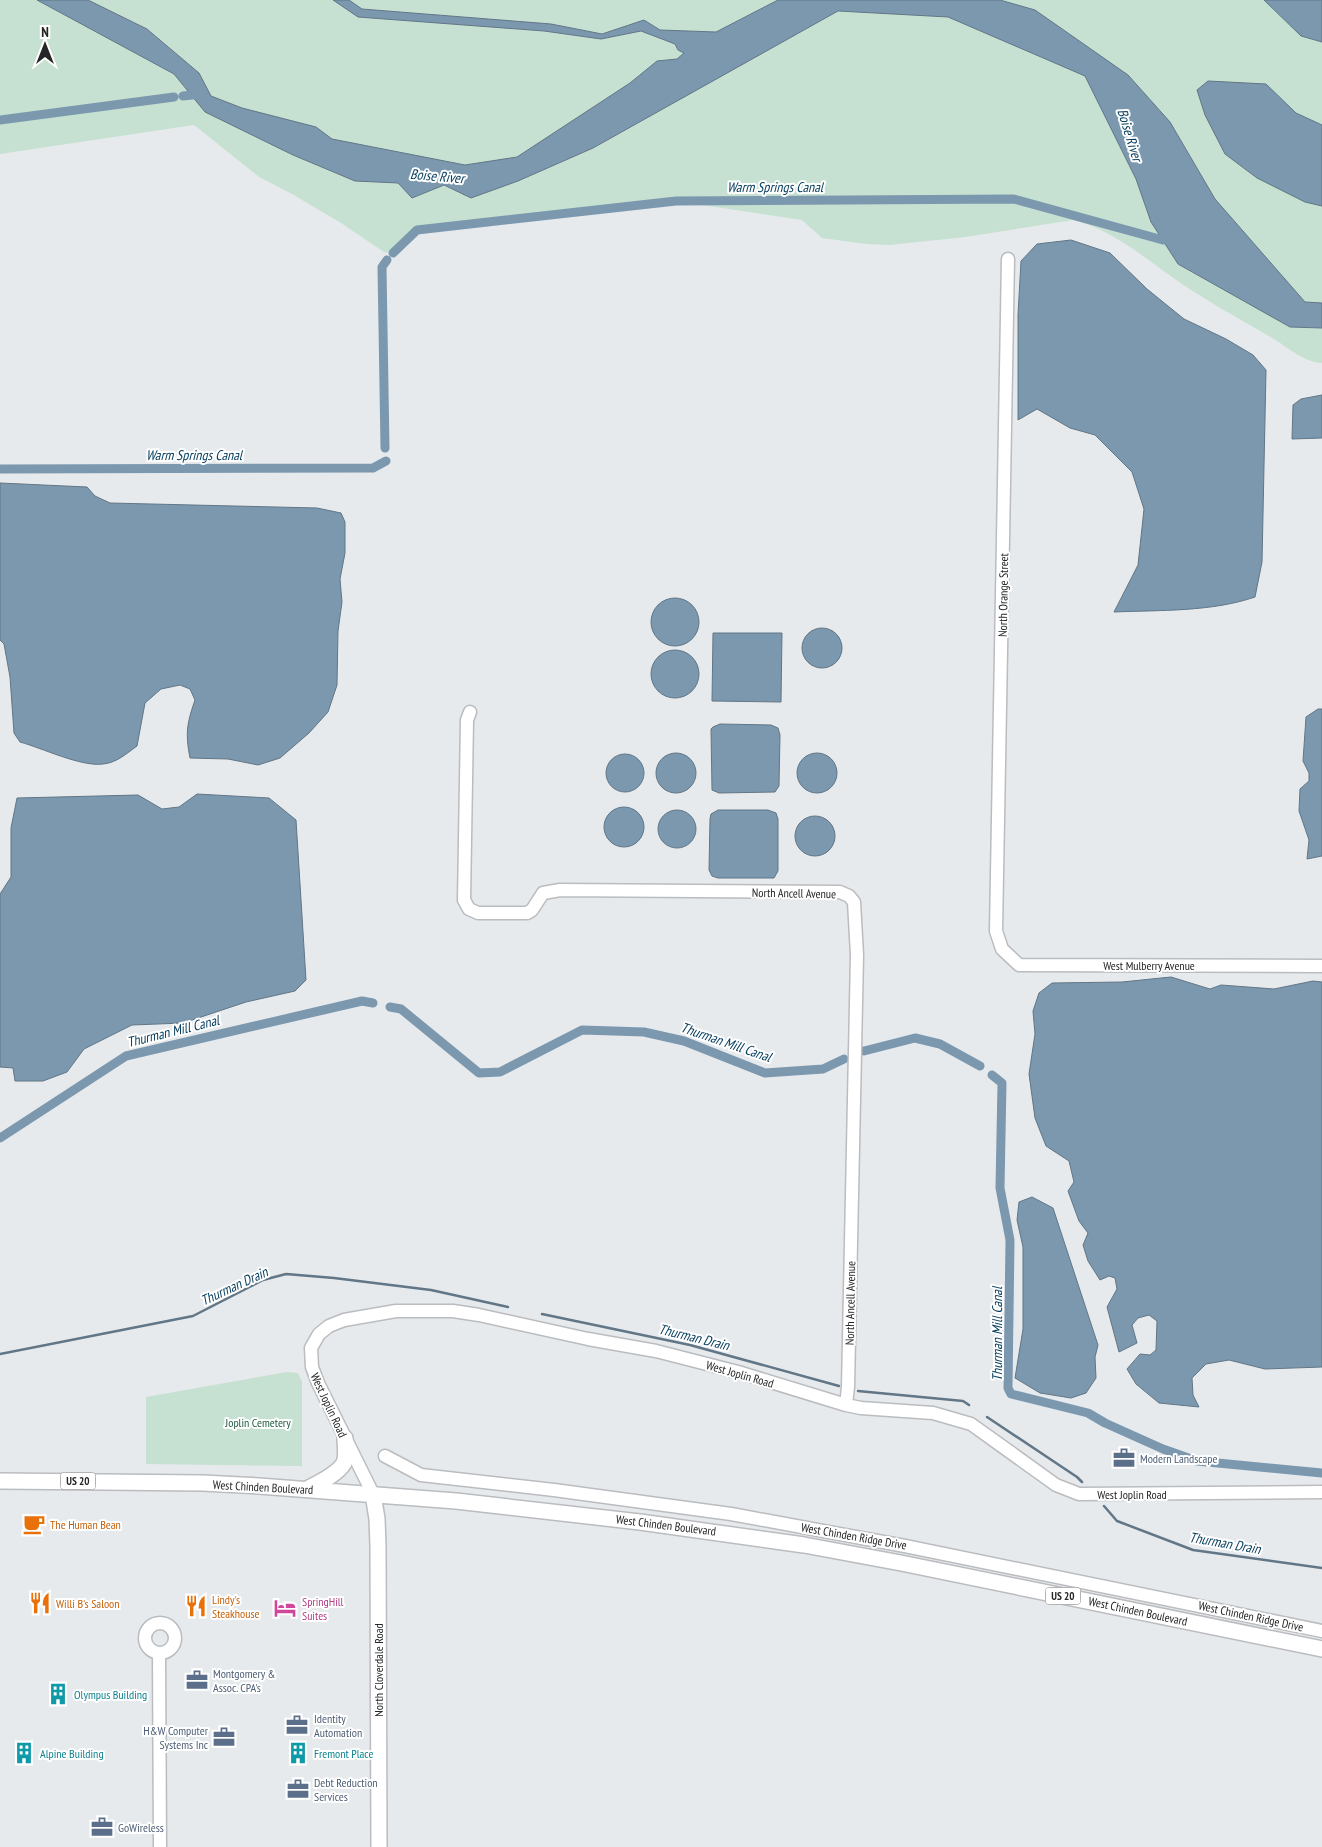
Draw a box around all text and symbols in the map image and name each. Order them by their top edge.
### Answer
north arrow [20,20,70,70]
text: N [41,23,49,41]
water label: Boise River [1114,107,1147,165]
water label: Boise River [409,165,467,188]
water label: Warm Springs Canal [727,178,825,196]
water label: Warm Springs Canal [146,446,244,464]
street label: North Orange Street [995,552,1011,637]
street label: North Ancell Avenue [752,885,836,901]
street label: West Mulberry Avenue [1103,958,1195,973]
water label: Thurman Mill Canal [125,1010,223,1051]
water label: Thurman Mill Canal [678,1018,775,1066]
street label: North Ancell Avenue [842,1261,858,1345]
water label: Thurman Drain [198,1262,271,1309]
water label: Thurman Mill Canal [988,1285,1006,1381]
water label: Thurman Drain [657,1320,732,1355]
street label: West Joplin Road [705,1357,775,1391]
street label: West Joplin Road [308,1370,350,1440]
park label: Joplin Cemetery [224,1415,291,1430]
office icon: Modern Landscape [1111,1445,1137,1471]
place label: Modern Landscape [1140,1451,1218,1466]
road number: US 20 [60,1472,96,1490]
street label: West Chinden Boulevard [212,1477,314,1497]
street label: West Joplin Road [1097,1487,1167,1502]
cafe icon: The Human Bean [21,1511,47,1537]
street label: West Chinden Boulevard [615,1511,717,1539]
place label: The Human Bean [50,1517,121,1532]
street label: West Chinden Ridge Drive [800,1519,908,1553]
water label: Thurman Drain [1188,1528,1263,1558]
road number: US 20 [1046,1588,1080,1604]
restaurant icon: Willi B's Saloon [27,1590,53,1616]
place label: Lindy's Steakhouse [212,1592,259,1621]
restaurant icon: Lindy's Steakhouse [183,1593,209,1619]
street label: West Chinden Boulevard [1087,1593,1189,1629]
place label: SpringHill Suites [302,1594,344,1623]
hotel icon: SpringHill Suites [272,1595,298,1621]
place label: Willi B's Saloon [56,1596,120,1611]
street label: West Chinden Ridge Drive [1197,1598,1305,1634]
street label: North Cloverdale Road [371,1623,386,1717]
place label: Montgomery & Assoc. CPA's [213,1666,275,1695]
office icon: Montgomery & Assoc. CPA's [184,1667,210,1693]
building icon: Olympus Building [45,1681,71,1707]
place label: Olympus Building [74,1687,147,1702]
place label: Identity Automation [314,1711,362,1740]
office icon: Identity Automation [284,1712,310,1738]
place label: H&W Computer Systems Inc [143,1723,209,1752]
office icon: H&W Computer Systems Inc [211,1724,237,1750]
building icon: Alpine Building [11,1740,37,1766]
building icon: Fremont Place [285,1740,311,1766]
place label: Alpine Building [40,1746,104,1761]
place label: Fremont Place [314,1746,373,1761]
place label: Debt Reduction Services [314,1775,378,1804]
office icon: Debt Reduction Services [285,1776,311,1802]
office icon: GoWireless [89,1814,115,1840]
place label: GoWireless [118,1820,164,1835]

